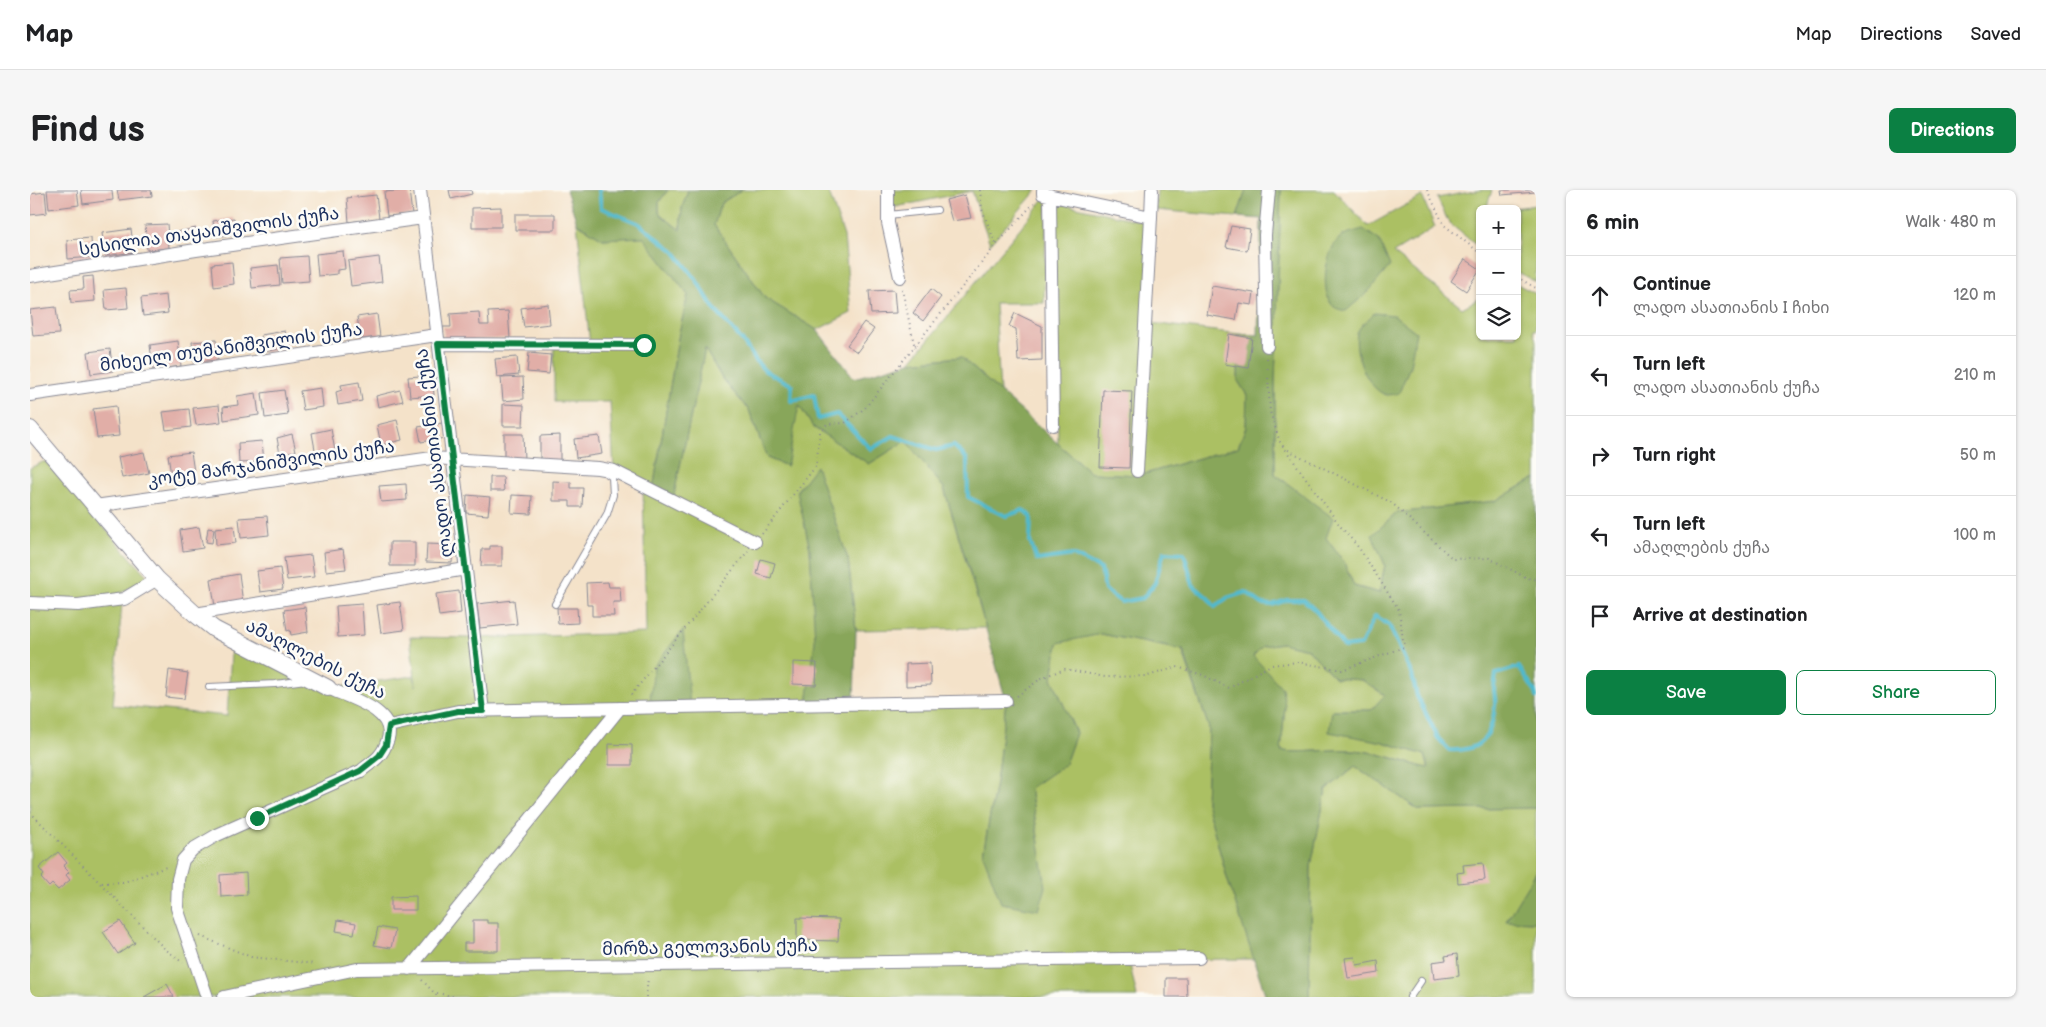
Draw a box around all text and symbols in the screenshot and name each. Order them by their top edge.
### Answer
text: Map [25,20,73,49]
text: Map [1796,24,1832,45]
text: Directions [1860,24,1942,45]
text: Saved [1970,24,2021,45]
button: Directions [1889,108,2016,153]
text: Find us [30,109,145,152]
street label: სესილია თაყაიშვილის ქუჩა [78,203,340,260]
map controls [1476,205,1521,340]
button: + [1476,205,1521,250]
text: 6 min [1586,210,1639,235]
text: Walk · 480 m [1905,213,1996,232]
button: − [1476,250,1521,295]
text: Continue [1633,273,1711,296]
icon: ahead [1586,282,1614,310]
text: 120 m [1953,286,1996,305]
button: layers [1476,295,1521,340]
text: ლადო ასათიანის I ჩიხი [1633,299,1830,318]
street label: მიხეილ თუმანიშვილის ქუჩა [99,319,364,376]
route start [633,334,656,357]
street label: ლადო ასათიანის ქუჩა [411,347,458,559]
text: Turn left [1633,353,1705,376]
icon: left [1586,362,1614,390]
text: 210 m [1954,366,1996,385]
text: ლადო ასათიანის ქუჩა [1633,379,1820,398]
street label: კოტე მარჯანიშვილის ქუჩა [146,436,396,491]
icon: right [1586,442,1614,470]
text: Turn right [1633,444,1716,467]
text: 50 m [1960,446,1996,465]
text: Turn left [1633,513,1705,536]
icon: left [1586,522,1614,550]
text: 100 m [1953,526,1996,545]
text: ამაღლების ქუჩა [1633,539,1770,558]
icon: arrive [1586,602,1614,630]
text: Arrive at destination [1633,604,1808,627]
street label: ამაღლების ქუჩა [242,615,389,704]
button: Save [1586,670,1786,715]
button: Share [1796,670,1996,715]
route end [246,807,269,830]
street label: მირზა გელოვანის ქუჩა [602,935,818,960]

